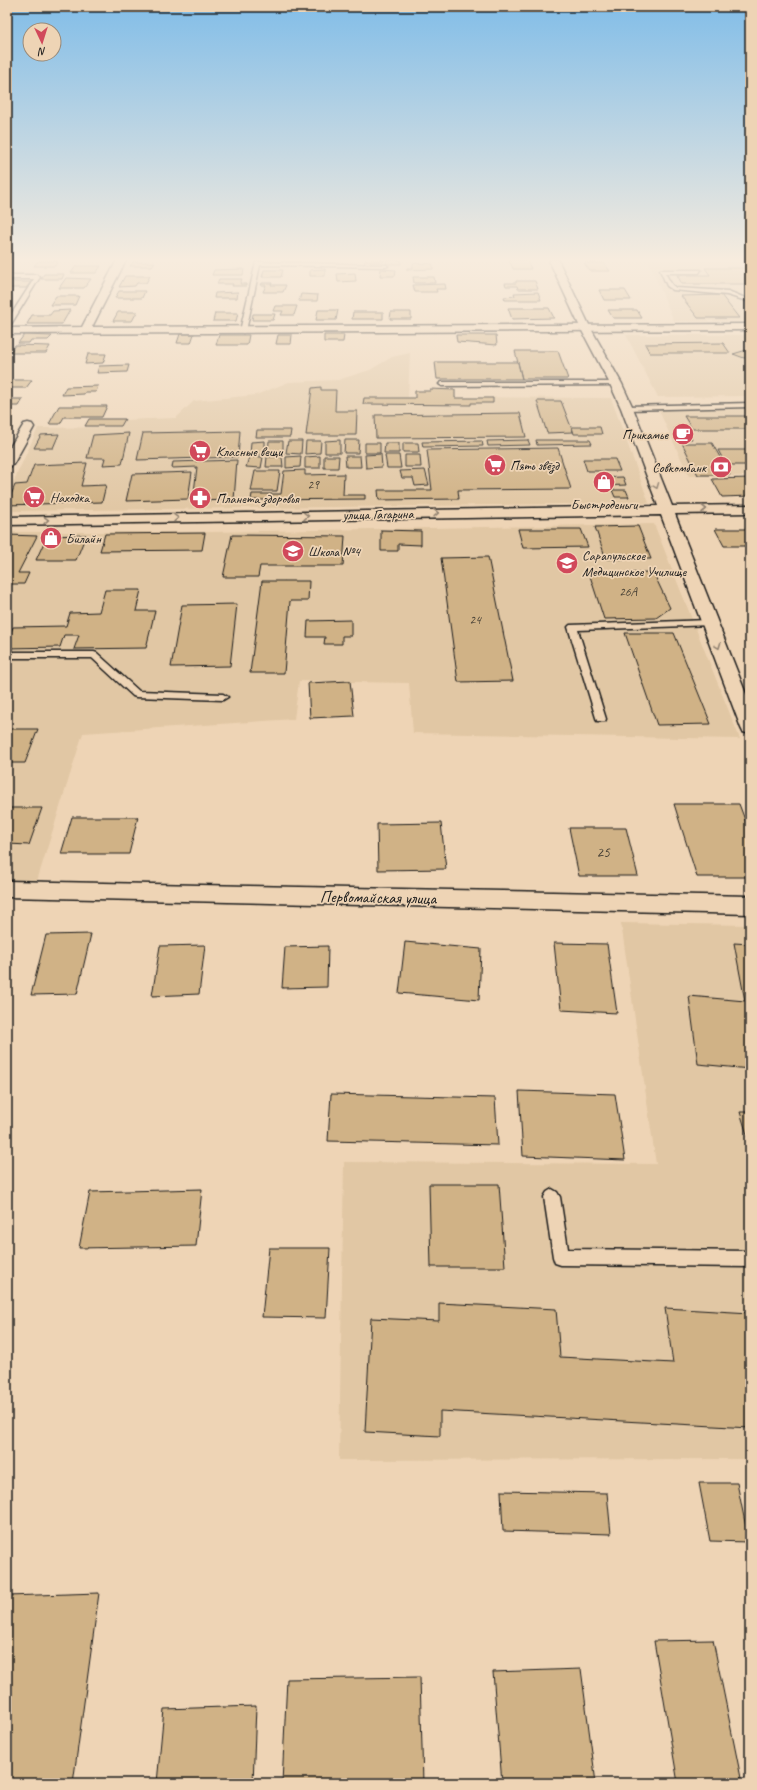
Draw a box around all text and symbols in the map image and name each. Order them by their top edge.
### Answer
north arrow [22,22,62,62]
text: N [37,45,47,59]
cafe icon: Прикамье [670,421,696,447]
place label: Прикамье [622,426,669,443]
supermarket icon: Класные вещи [187,438,213,464]
place label: Класные вещи [216,443,284,460]
supermarket icon: Пять звёзд [482,452,508,478]
bank icon: Совкомбанк [708,454,734,480]
place label: Пять звёзд [510,457,560,474]
place label: Совкомбанк [652,459,707,476]
shop icon: Быстроденьги [591,469,617,495]
house number: 29 [307,477,320,493]
one-way arrow [652,482,660,489]
supermarket icon: Находка [21,484,47,510]
pharmacy icon: Планета здоровья [187,485,213,511]
place label: Находка [50,489,90,506]
place label: Планета здоровья [216,490,300,507]
place label: Быстроденьги [571,496,639,513]
street label: улица Гагарина [341,505,414,524]
one-way arrow [701,505,707,513]
one-way arrow [433,509,439,517]
one-way arrow [303,511,309,520]
one-way arrow [173,514,179,522]
one-way arrow [43,516,49,524]
shop icon: Билайн [38,525,64,551]
place label: Билайн [66,530,102,547]
school or university icon: Школа №4 [280,538,306,564]
place label: Школа №4 [308,543,362,560]
place label: Сарапульское Медицинское Училище [582,547,687,580]
school or university icon: Сарапульское Медицинское Училище [554,550,580,576]
house number: 26А [619,584,638,600]
house number: 24 [469,612,482,628]
one-way arrow [714,643,722,650]
house number: 25 [596,843,611,862]
street label: Первомайская улица [320,886,438,909]

